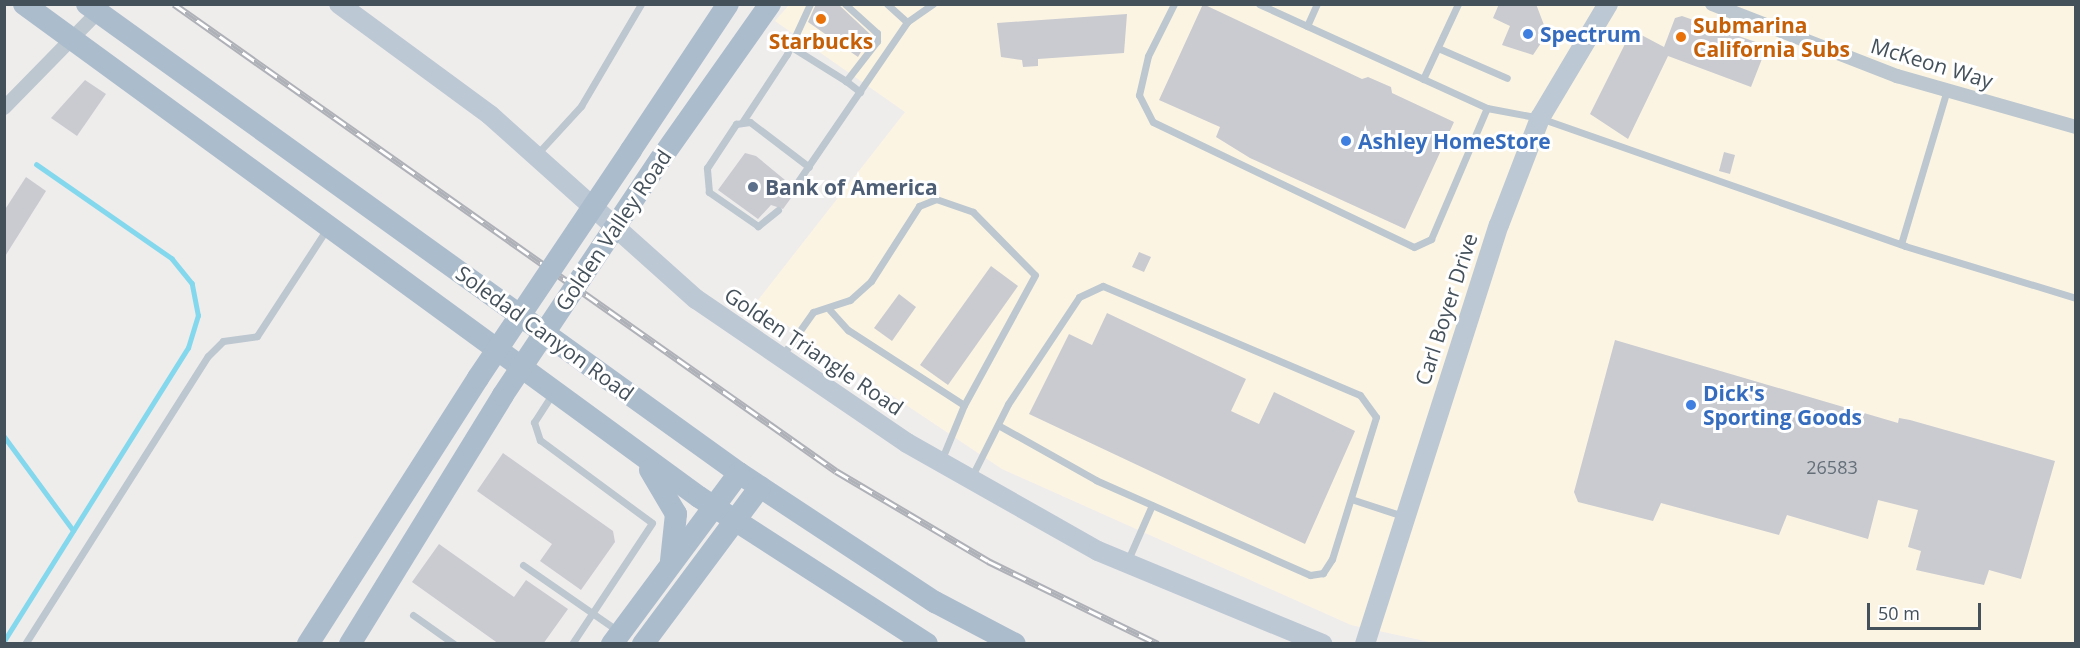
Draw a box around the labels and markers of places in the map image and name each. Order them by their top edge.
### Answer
marker: Starbucks [814,12,828,26]
place label: Submarina California Subs [1693,12,1850,62]
place label: Spectrum [1540,21,1641,47]
marker: Spectrum [1521,27,1535,41]
place label: Starbucks [769,28,873,54]
marker: Submarina California Subs [1674,30,1688,44]
place label: Ashley HomeStore [1358,128,1551,154]
marker: Ashley HomeStore [1339,134,1353,148]
place label: Bank of America [765,174,938,200]
marker: Bank of America [746,180,760,194]
place label: Dick's Sporting Goods [1703,380,1862,430]
marker: Dick's Sporting Goods [1684,398,1698,412]

